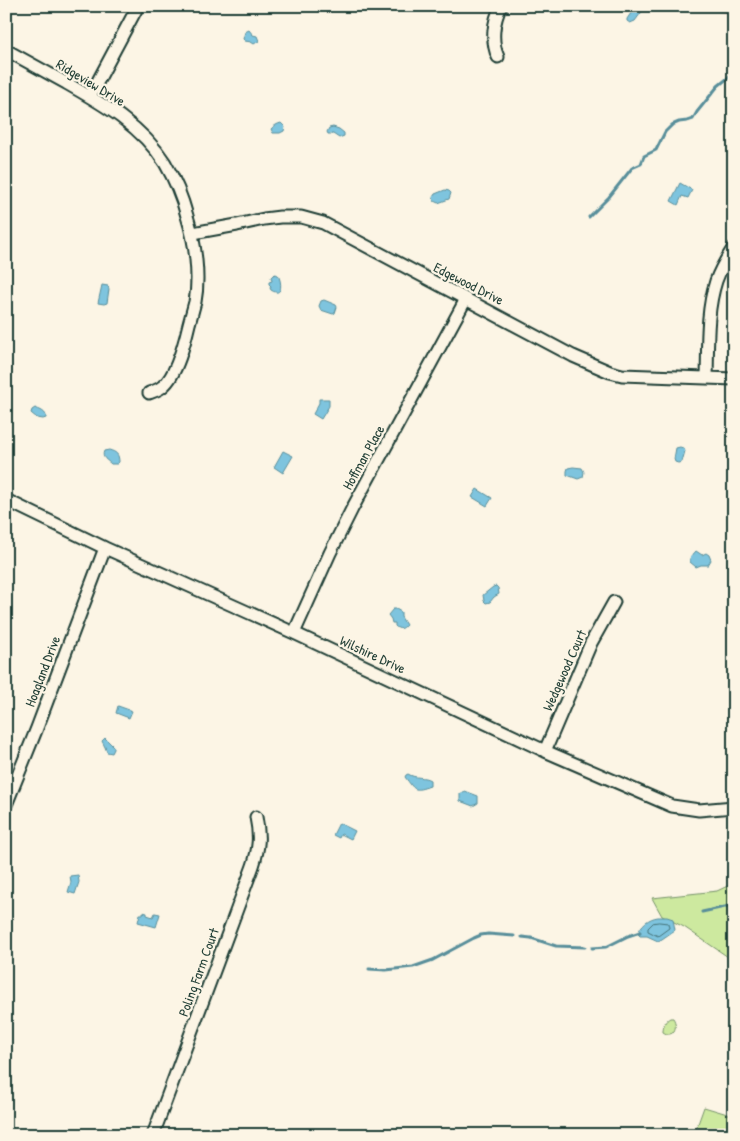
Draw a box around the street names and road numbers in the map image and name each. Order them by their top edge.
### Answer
street label: Ridgeview Drive [53,54,129,111]
street label: Edgewood Drive [430,257,508,310]
street label: Hoffman Place [337,421,389,493]
street label: Wedgewood Court [538,626,591,714]
street label: Wilshire Drive [337,631,409,678]
street label: Hoagland Drive [20,632,65,710]
street label: Poling Farm Court [173,925,224,1019]

